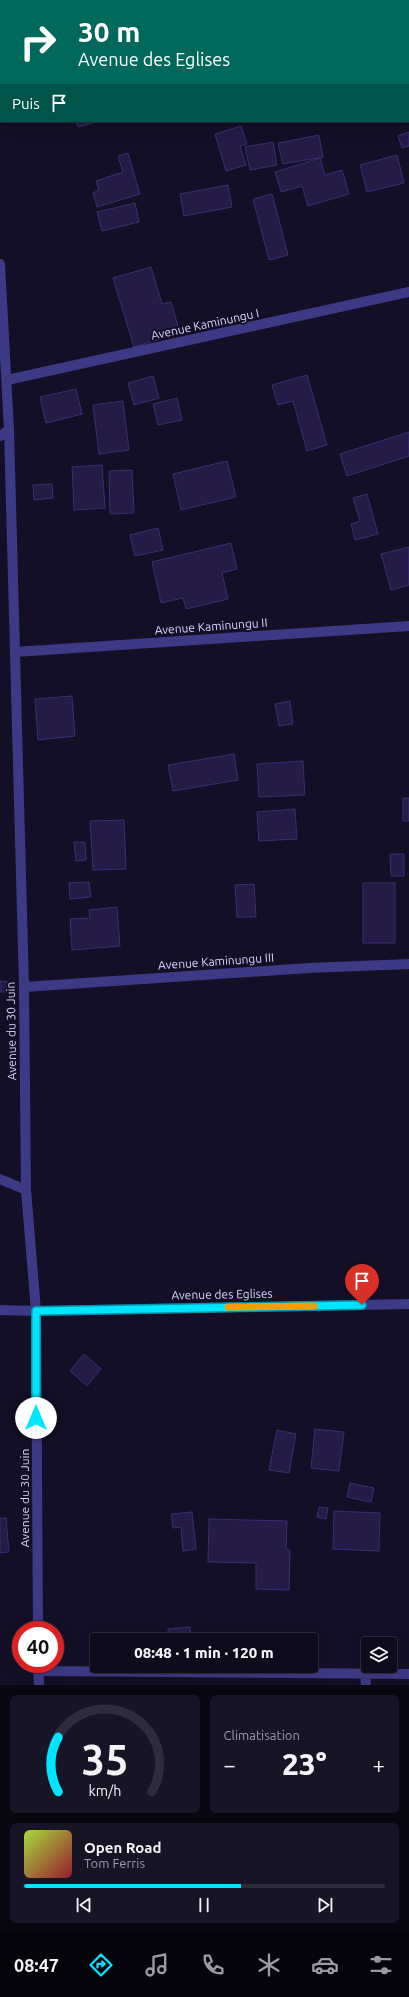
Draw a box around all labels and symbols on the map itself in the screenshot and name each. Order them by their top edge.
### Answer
street label: Avenue Kaminungu I [150,306,260,342]
street label: Avenue Kaminungu II [154,616,268,636]
street label: Avenue Kaminungu III [158,950,274,972]
street label: Avenue du 30 Juin [4,982,18,1080]
pin [345,1264,379,1305]
street label: Avenue des Eglises [171,1287,273,1301]
position arrow [15,1397,57,1439]
street label: Avenue du 30 Juin [18,1449,31,1547]
speed limit sign: 40 [12,1621,64,1673]

